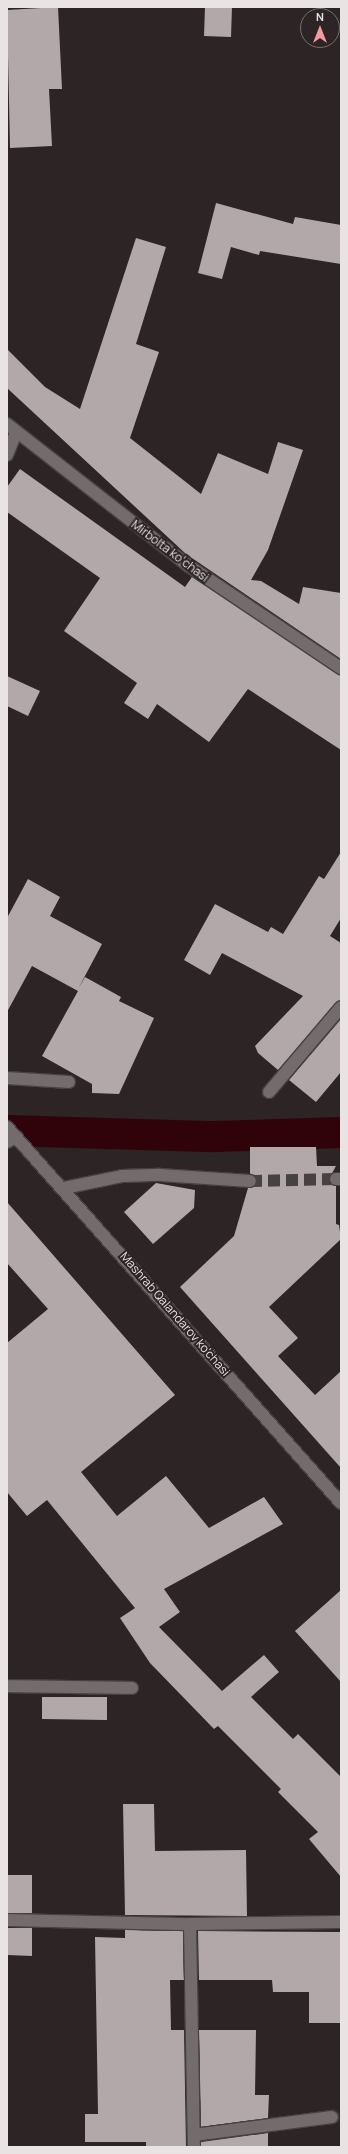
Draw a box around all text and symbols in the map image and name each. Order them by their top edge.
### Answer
north arrow [300,8,340,48]
text: N [316,9,324,24]
street label: Mirbolta koʻchasi [128,517,212,585]
street label: Mashrab Qalandarov ko'chasi [117,1249,233,1379]

